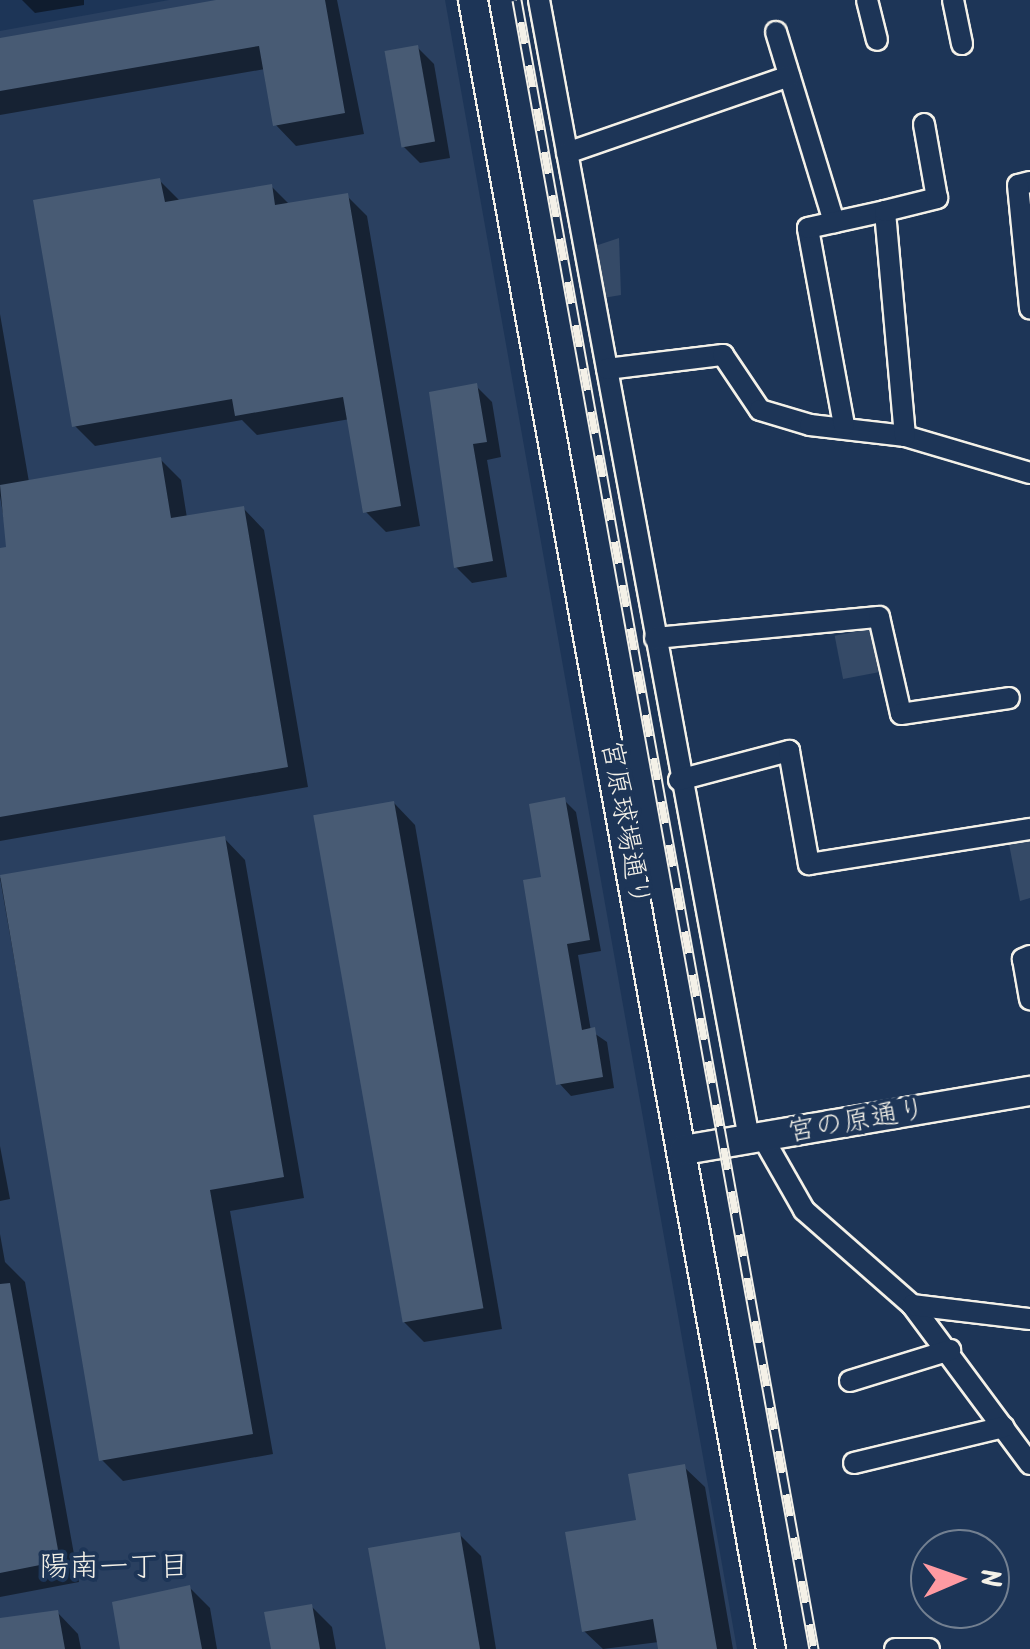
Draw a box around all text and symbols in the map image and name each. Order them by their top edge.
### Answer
street label: 宮原球場通り [593,738,655,910]
street label: 宮の原通り [785,1093,929,1151]
north arrow [910,1529,1010,1629]
district label: 陽南一丁目 [39,1550,189,1586]
text: N [966,1568,1011,1588]

